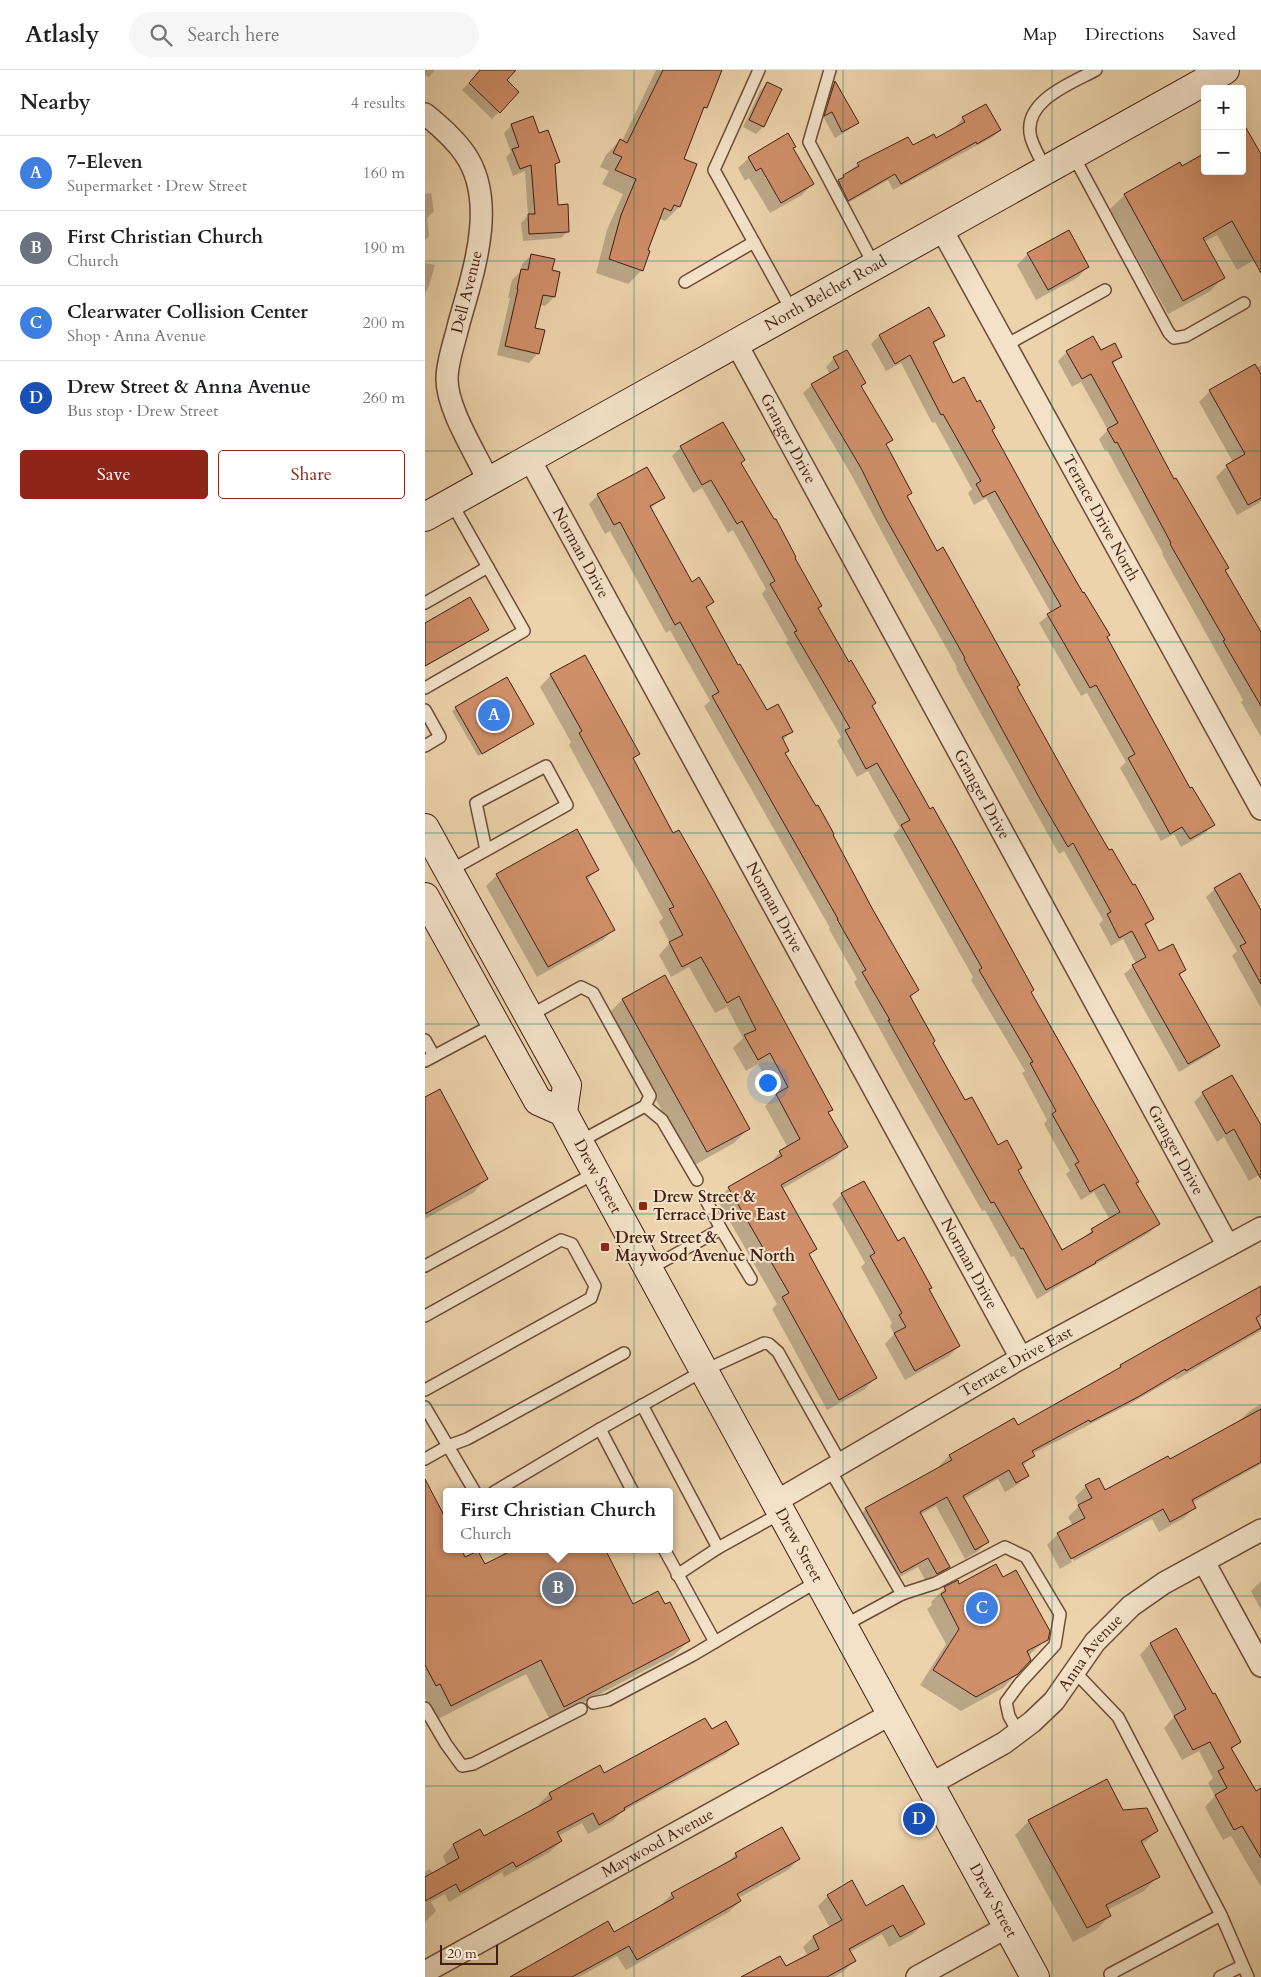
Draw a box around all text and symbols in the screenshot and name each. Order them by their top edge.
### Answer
search box [129,12,479,57]
text: Atlasly [25,18,99,51]
icon: search [147,21,175,49]
text: Search here [187,22,280,48]
text: Map [1023,22,1057,47]
text: Directions [1085,22,1164,47]
text: Saved [1192,22,1236,47]
map controls [1201,85,1246,175]
button: + [1201,85,1246,130]
text: Nearby [20,88,91,117]
text: 4 results [351,92,405,114]
button: − [1201,130,1246,175]
text: 7-Eleven [67,149,143,175]
text: A [30,162,42,184]
text: 160 m [363,162,405,184]
text: Supermarket · Drew Street [67,175,247,197]
text: First Christian Church [67,224,263,250]
text: B [30,237,42,259]
text: 190 m [363,237,405,259]
street label: Dell Avenue [446,248,488,336]
text: Church [67,250,119,272]
street label: North Belcher Road [760,250,891,336]
text: Clearwater Collision Center [67,299,308,325]
text: C [30,312,42,334]
text: 200 m [363,312,405,334]
text: Shop · Anna Avenue [67,325,206,347]
text: Drew Street & Anna Avenue [67,374,311,400]
text: D [29,387,43,409]
text: 260 m [363,387,405,409]
street label: Granger Drive [755,390,822,488]
text: Bus stop · Drew Street [67,400,218,422]
button: Save [20,450,208,499]
button: Share [218,450,405,499]
street label: Terrace Drive North [1057,451,1145,585]
street label: Norman Drive [547,503,615,602]
pin: A [478,696,510,734]
street label: Granger Drive [948,745,1015,843]
street label: Norman Drive [741,858,808,957]
your location [755,1070,781,1096]
street label: Granger Drive [1142,1101,1209,1199]
street label: Drew Street [568,1135,627,1217]
place label: Drew Street & Terrace Drive East [653,1186,786,1226]
marker: Drew Street & Terrace Drive East [637,1200,649,1212]
street label: Norman Drive [936,1214,1003,1313]
place label: Drew Street & Maywood Avenue North [615,1227,795,1267]
marker: Drew Street & Maywood Avenue North [599,1241,611,1253]
street label: Terrace Drive East [956,1321,1077,1403]
popup [443,1488,673,1553]
text: First Christian Church [460,1497,656,1523]
street label: Drew Street [770,1504,828,1586]
text: Church [460,1523,512,1545]
pin: B [542,1569,574,1607]
pin: C [966,1589,998,1627]
street label: Anna Avenue [1053,1609,1128,1696]
pin: D [903,1800,935,1838]
street label: Maywood Avenue [598,1803,718,1883]
street label: Drew Street [964,1859,1022,1942]
scale bar [440,1942,497,1965]
text: 20 m [447,1944,477,1963]

